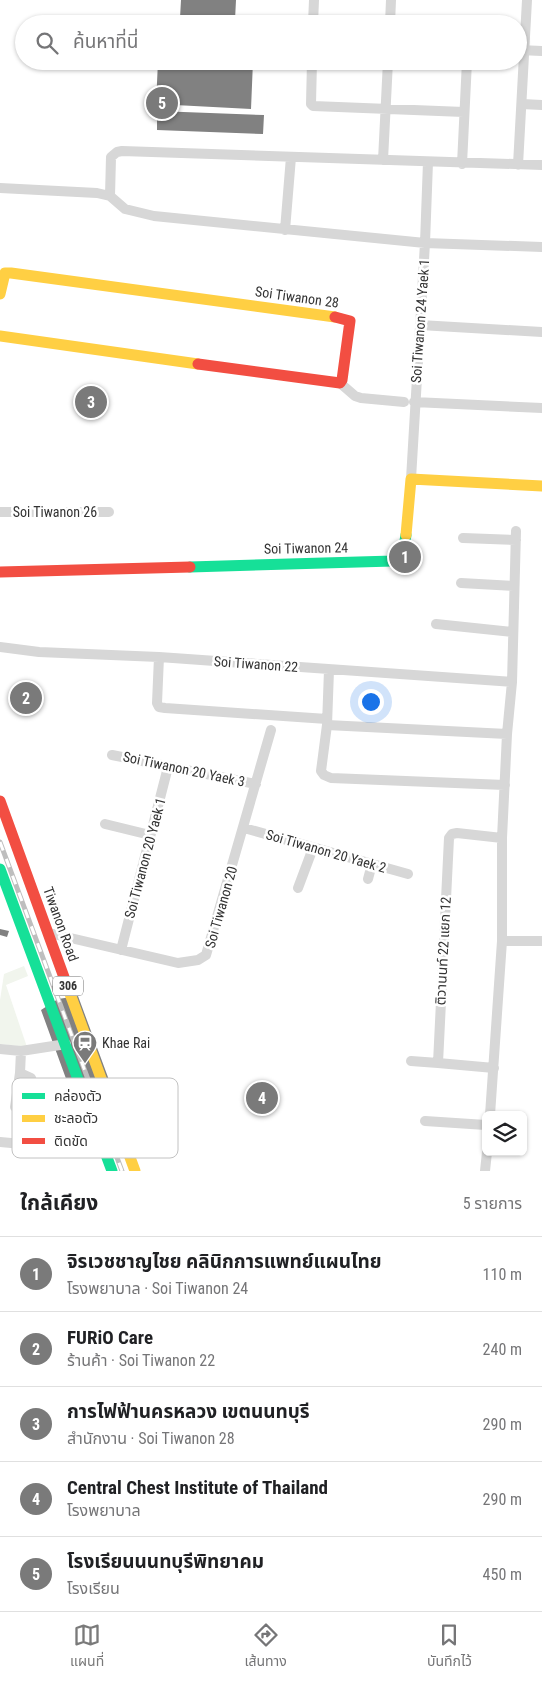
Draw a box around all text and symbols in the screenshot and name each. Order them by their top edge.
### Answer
search box [15,15,527,70]
icon: search [33,29,61,57]
text: ค้นหาที่นี่ [73,30,138,53]
pin: 5 [146,84,178,122]
street label: Soi Tiwanon 24 Yaek 1 [408,259,432,383]
street label: Soi Tiwanon 28 [254,283,340,311]
pin: 3 [75,383,107,421]
street label: Soi Tiwanon 26 [13,504,97,520]
pin: 1 [389,538,421,576]
street label: Soi Tiwanon 24 [264,539,348,557]
street label: Soi Tiwanon 22 [213,653,299,675]
pin: 2 [10,679,42,717]
your location [358,689,384,715]
street label: Soi Tiwanon 20 Yaek 3 [122,748,246,790]
street label: Soi Tiwanon 20 Yaek 1 [121,796,169,920]
street label: Soi Tiwanon 20 Yaek 2 [264,826,388,876]
street label: Soi Tiwanon 20 [202,864,240,950]
street label: Tiwanon Road [40,885,82,963]
street label: ติวานนท์ 22 แยก 12 [432,896,454,1006]
road number: 306 [53,976,83,996]
station icon: Khae Rai [72,1030,98,1064]
place label: Khae Rai [102,1035,150,1051]
legend [12,1078,178,1158]
pin: 4 [246,1079,278,1117]
text: คล่องตัว [54,1088,102,1104]
text: ชะลอตัว [54,1110,98,1126]
map controls [482,1111,527,1156]
button: layers [482,1111,527,1156]
text: ติดขัด [54,1133,88,1149]
text: ใกล้เคียง [20,1191,98,1215]
text: 5 รายการ [463,1194,522,1213]
text: จิรเวชชาญไชย คลินิกการแพทย์แผนไทย [67,1250,382,1273]
text: 1 [32,1265,40,1284]
text: 110 m [483,1265,522,1284]
text: โรงพยาบาล · Soi Tiwanon 24 [67,1279,248,1298]
text: FURiO Care [67,1326,153,1349]
text: 2 [32,1340,40,1359]
text: 240 m [483,1340,522,1359]
text: ร้านค้า · Soi Tiwanon 22 [67,1351,215,1370]
text: การไฟฟ้านครหลวง เขตนนทบุรี [67,1400,310,1423]
text: 3 [32,1415,40,1434]
text: 290 m [483,1415,522,1434]
text: สำนักงาน · Soi Tiwanon 28 [67,1429,235,1448]
text: Central Chest Institute of Thailand [67,1476,328,1499]
text: 4 [32,1490,40,1509]
text: 290 m [483,1490,522,1509]
text: โรงพยาบาล [67,1501,141,1520]
text: โรงเรียนนนทบุรีพิทยาคม [67,1550,264,1573]
text: 5 [32,1565,40,1584]
text: 450 m [483,1565,522,1584]
text: โรงเรียน [67,1579,120,1598]
tab: แผนที่ [70,1621,104,1672]
tab: เส้นทาง [244,1621,287,1672]
tab: บันทึกไว้ [427,1621,472,1672]

